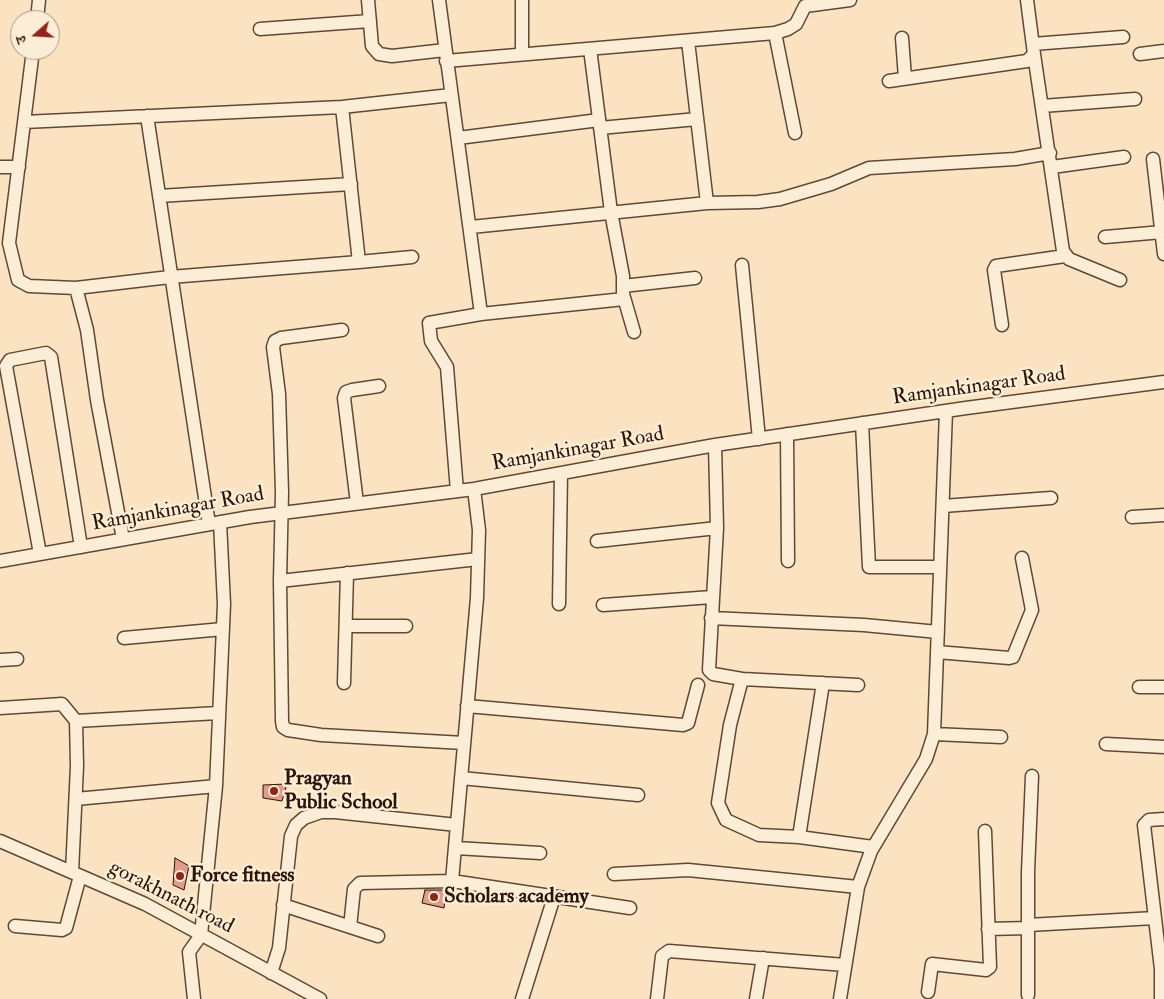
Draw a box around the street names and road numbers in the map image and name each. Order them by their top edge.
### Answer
street label: Ramjankinagar Road [891,362,1067,412]
street label: Ramjankinagar Road [490,422,666,478]
street label: Ramjankinagar Road [90,482,266,538]
street label: gorakhnath road [105,856,237,940]

